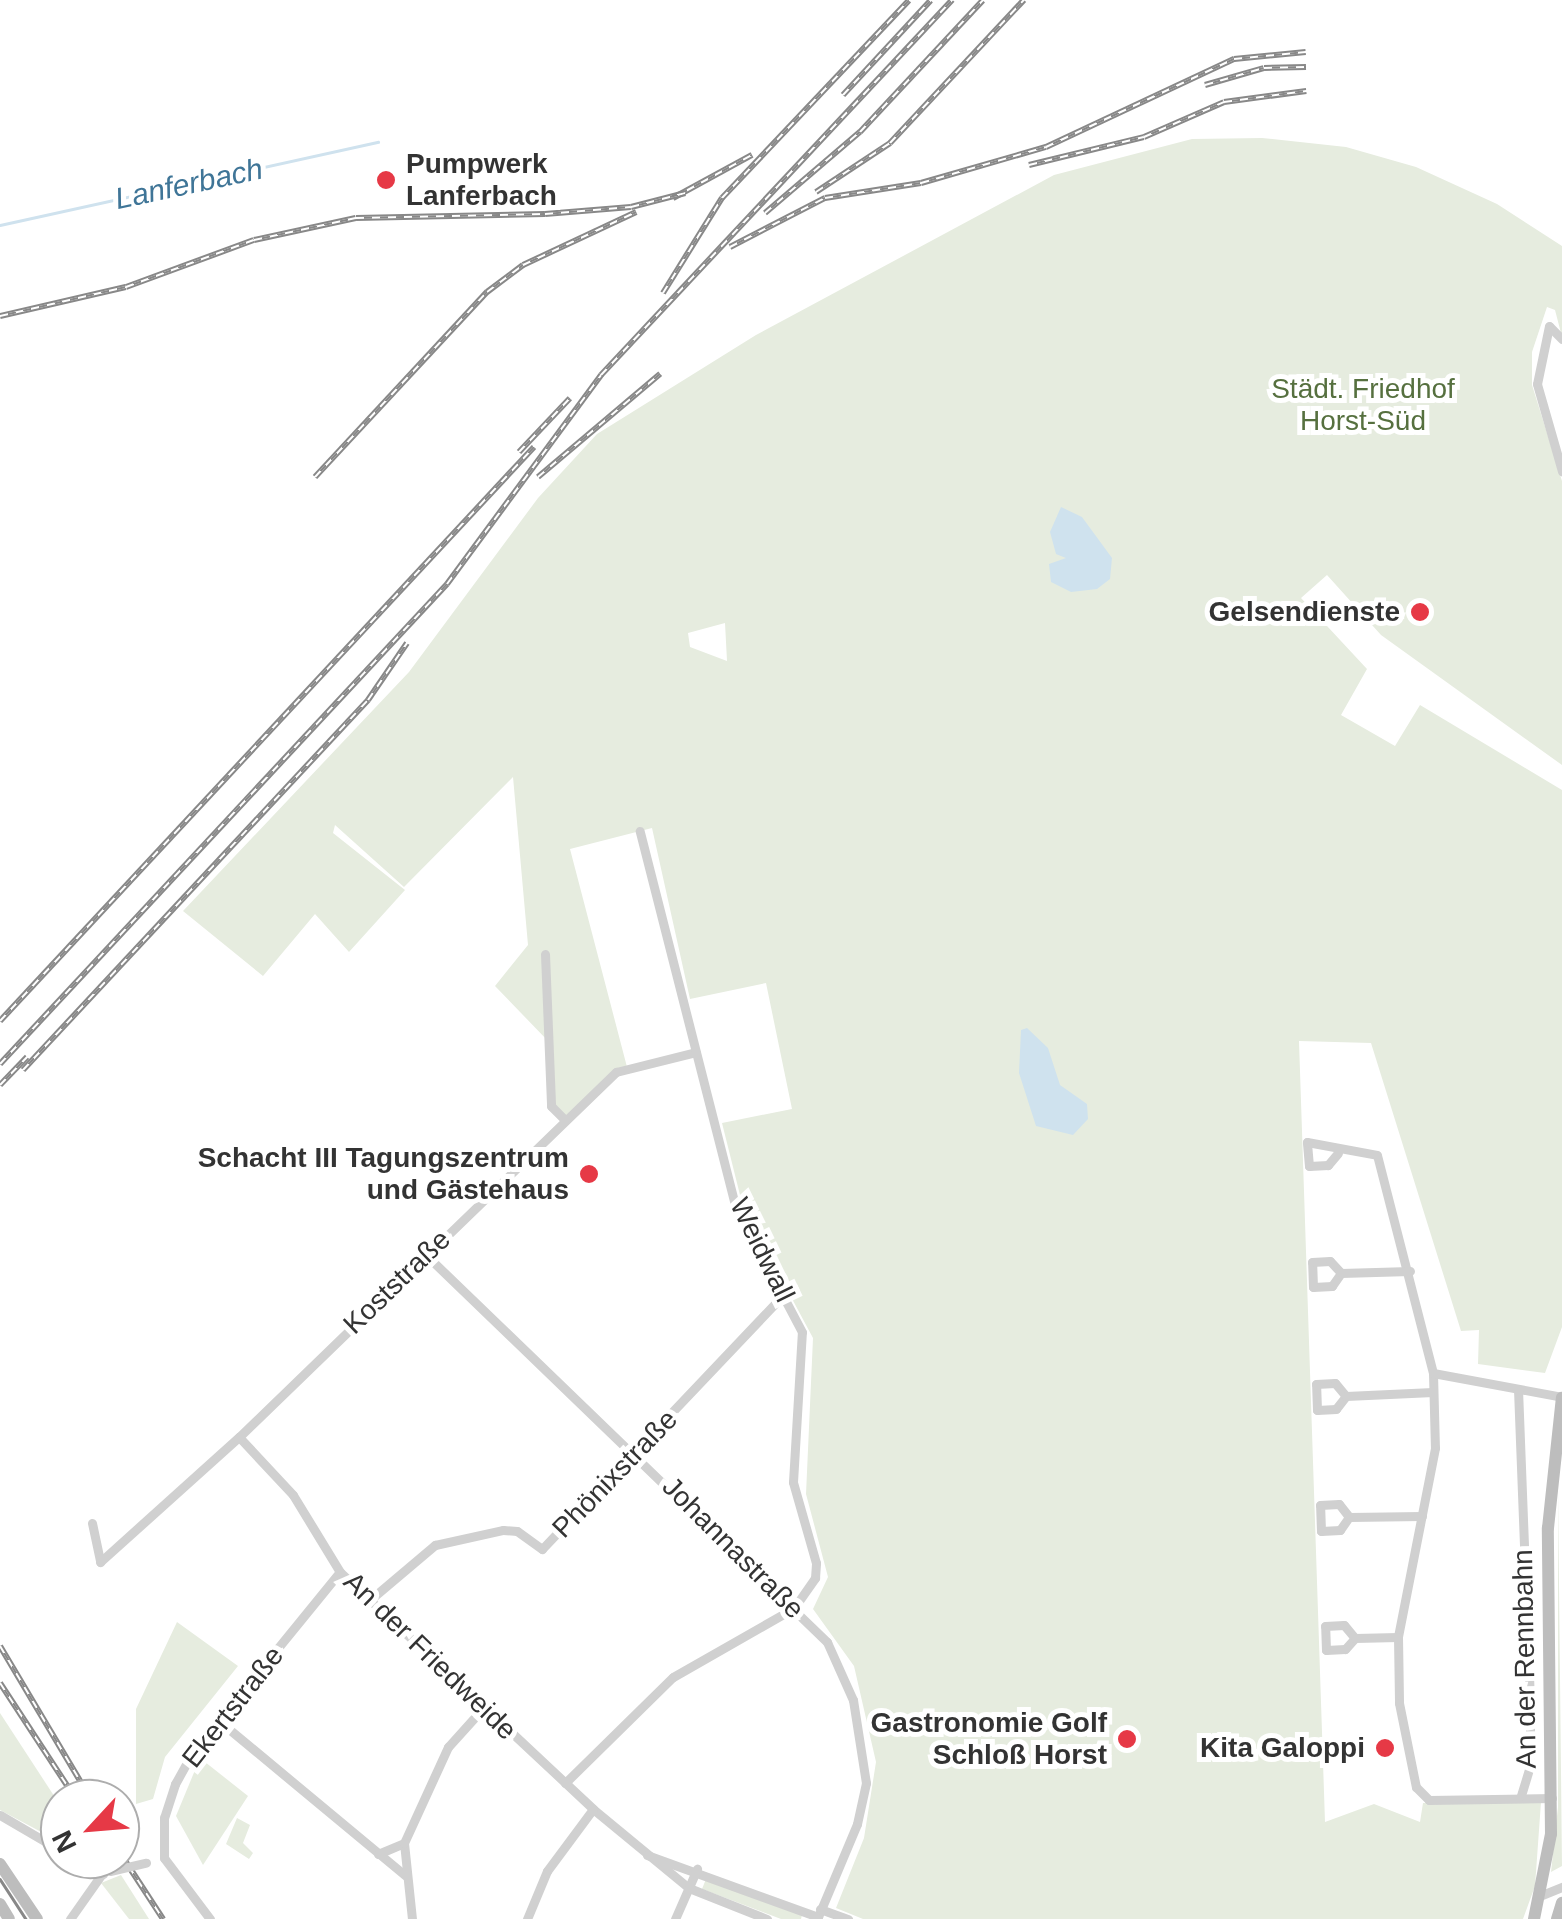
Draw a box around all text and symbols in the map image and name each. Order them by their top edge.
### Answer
place label: Pumpwerk Lanferbach [406,147,557,213]
water label: Lanferbach [112,151,266,217]
marker: Pumpwerk Lanferbach [375,169,397,191]
park label: Städt. Friedhof Horst-Süd [1271,372,1455,438]
place label: Gelsendienste [1209,595,1400,629]
marker: Gelsendienste [1409,601,1431,623]
place label: Schacht III Tagungszentrum und Gästehaus [198,1141,569,1207]
marker: Schacht III Tagungszentrum und Gästehaus [578,1163,600,1185]
street label: Weidwall [722,1193,802,1307]
street label: Koststraße [337,1223,457,1341]
street label: Phönixstraße [546,1403,684,1545]
street label: Johannastraße [655,1470,811,1626]
street label: An der Rennbahn [1506,1549,1544,1769]
street label: An der Friedweide [337,1565,523,1747]
street label: Ekertstraße [175,1640,291,1774]
place label: Gastronomie Golf Schloß Horst [871,1706,1107,1772]
marker: Gastronomie Golf Schloß Horst [1116,1728,1138,1750]
place label: Kita Galoppi [1200,1731,1365,1765]
marker: Kita Galoppi [1374,1737,1396,1759]
north arrow [40,1779,140,1879]
text: N [46,1826,83,1857]

